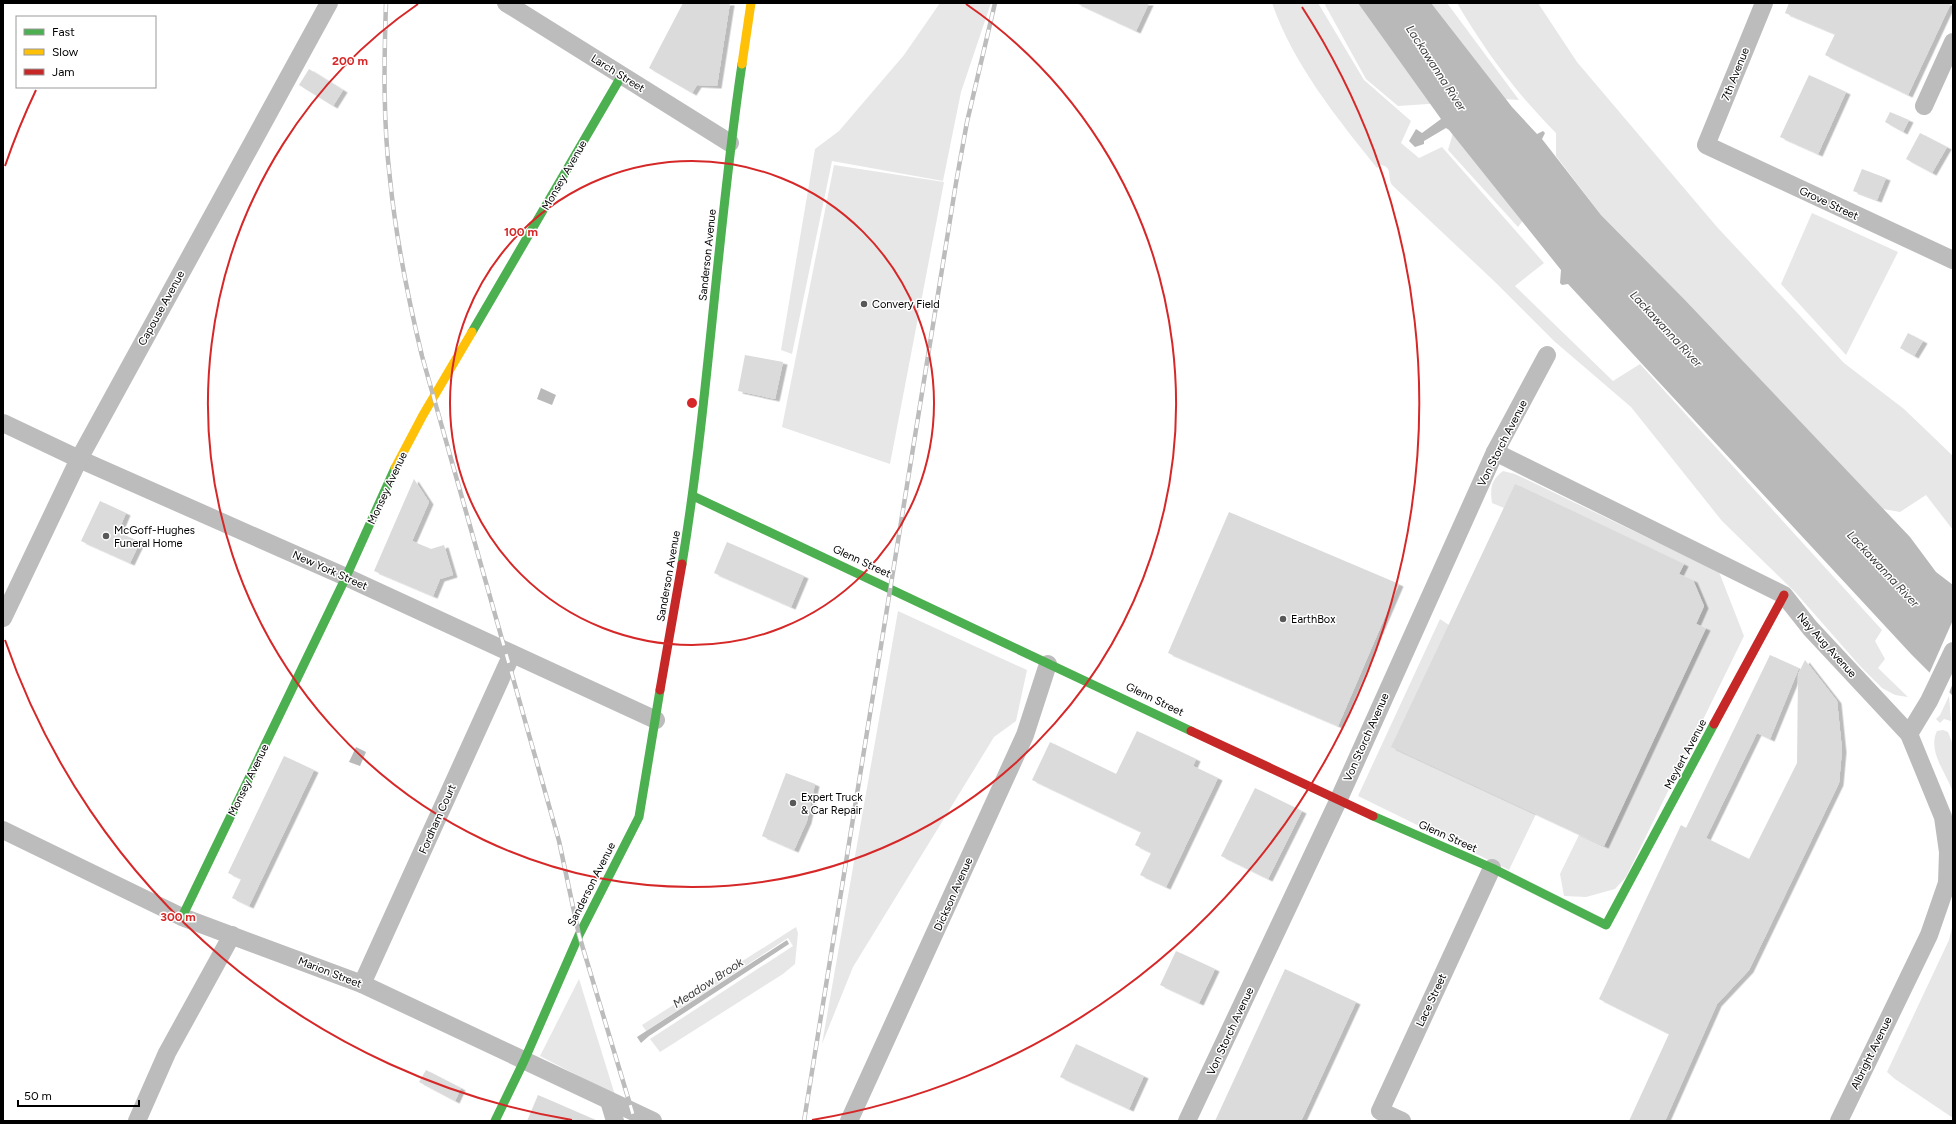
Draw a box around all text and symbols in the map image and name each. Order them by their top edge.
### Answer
legend [16,16,156,88]
water label: Lackawanna River [1403,23,1469,114]
text: Fast [52,25,75,39]
text: Slow [52,45,79,59]
street label: 7th Avenue [1719,46,1752,103]
street label: Larch Street [589,52,647,95]
text: 200 m [332,54,368,68]
text: Jam [52,65,75,79]
street label: Monsey Avenue [539,138,590,212]
street label: Grove Street [1797,184,1860,223]
street label: Sanderson Avenue [696,209,719,302]
text: 100 m [504,225,538,239]
street label: Capouse Avenue [135,269,187,348]
water label: Lackawanna River [1627,288,1706,371]
place label: Convery Field [872,298,940,311]
marker: Convery Field [859,299,869,309]
centre of rings [685,396,699,410]
street label: Von Storch Avenue [1475,398,1530,489]
street label: Monsey Avenue [365,450,410,527]
place label: McGoff-Hughes Funeral Home [114,524,195,550]
water label: Lackawanna River [1844,528,1923,611]
street label: Sanderson Avenue [654,530,683,623]
marker: McGoff-Hughes Funeral Home [101,531,111,541]
street label: Glenn Street [831,542,893,581]
street label: New York Street [290,548,369,593]
street label: Nay Aug Avenue [1794,610,1859,680]
place label: EarthBox [1291,613,1336,626]
marker: EarthBox [1278,614,1288,624]
street label: Glenn Street [1124,680,1186,719]
street label: Von Storch Avenue [1341,691,1392,783]
street label: Meylert Avenue [1662,717,1709,791]
street label: Monsey Avenue [225,742,272,818]
street label: Fordham Court [416,782,459,856]
place label: Expert Truck & Car Repair [801,791,863,817]
marker: Expert Truck & Car Repair [788,798,798,808]
street label: Glenn Street [1417,818,1479,855]
street label: Sanderson Avenue [565,840,618,928]
street label: Dickson Avenue [931,855,975,933]
text: 300 m [160,910,196,924]
street label: Marion Street [296,954,364,991]
water label: Meadow Brook [670,954,747,1011]
street label: Lace Street [1414,972,1449,1029]
street label: Von Storch Avenue [1204,985,1257,1077]
street label: Albright Avenue [1848,1015,1895,1092]
scale bar [18,1082,139,1108]
text: 50 m [24,1089,52,1103]

